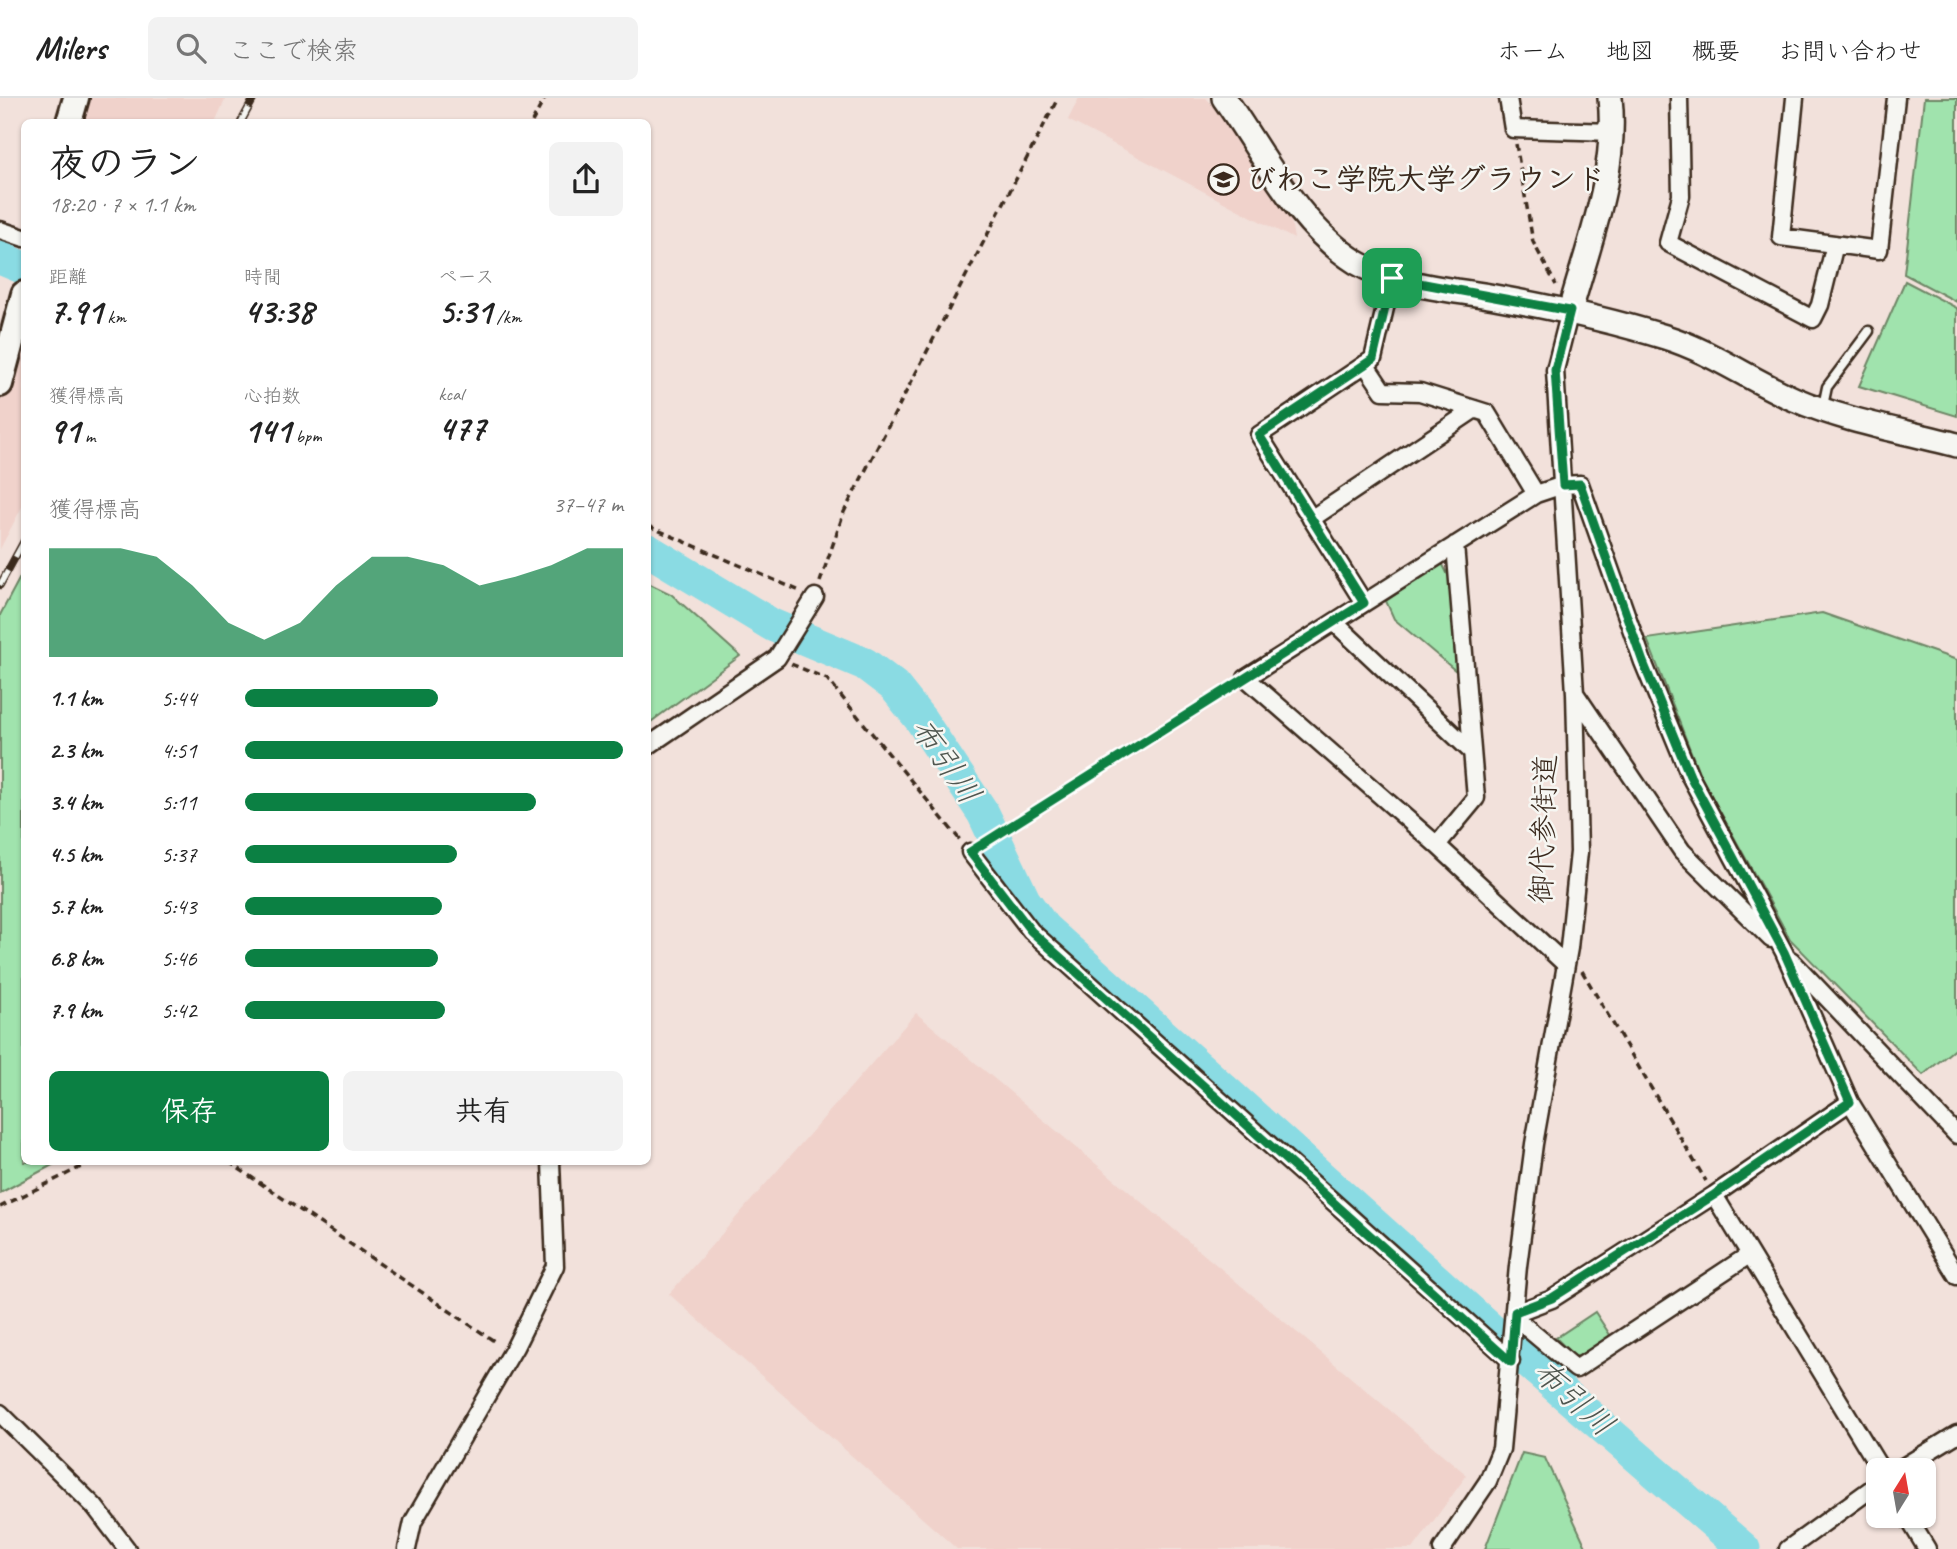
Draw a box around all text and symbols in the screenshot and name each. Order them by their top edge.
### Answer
search box [148,17,638,80]
text: Milers [35,27,106,69]
icon: search [172,29,210,67]
text: ここで検索 [228,34,358,67]
text: ホーム [1497,36,1568,66]
text: 地図 [1606,36,1654,66]
text: 概要 [1692,36,1740,66]
text: お問い合わせ [1778,36,1922,66]
text: 夜のラン [49,140,201,187]
button: share [549,142,623,216]
place label: びわこ学院大学グラウンド [1246,160,1606,198]
school or university icon: びわこ学院大学グラウンド [1206,162,1240,196]
text: 18:20 · 7 × 1.1 km [49,190,195,219]
pin [1362,248,1422,308]
icon: arrive [1373,259,1411,297]
text: 距離 [49,265,87,289]
text: 時間 [244,265,282,289]
text: ペース [438,265,494,289]
text: 7.91 [49,289,103,334]
text: 43:38 [244,289,314,334]
text: 5:31 [438,289,492,334]
text: km [103,305,126,329]
text: /km [492,305,521,329]
text: kcal [438,382,463,406]
text: 獲得標高 [49,384,125,408]
text: 心拍数 [244,384,301,408]
text: 477 [438,406,485,451]
text: 91 [49,408,80,453]
text: 141 [244,408,291,453]
text: m [80,424,95,448]
text: bpm [291,424,322,448]
text: 37–47 m [553,490,623,519]
text: 獲得標高 [49,495,141,524]
text: 1.1 km [49,684,103,713]
text: 5:44 [161,684,197,713]
water label: 布引川 [902,710,990,812]
text: 2.3 km [49,736,103,765]
text: 4:51 [161,736,197,765]
street label: 御代参街道 [1521,753,1565,905]
text: 3.4 km [49,788,103,817]
text: 5:11 [161,788,197,817]
text: 4.5 km [49,840,102,869]
text: 5:37 [161,840,197,869]
text: 5.7 km [49,892,102,921]
text: 5:43 [161,892,197,921]
text: 6.8 km [49,944,103,973]
text: 5:46 [161,944,197,973]
text: 7.9 km [49,996,102,1025]
text: 5:42 [161,996,197,1025]
button: 保存 [49,1071,329,1151]
button: 共有 [343,1071,623,1151]
water label: 布引川 [1525,1351,1623,1445]
north arrow [1866,1458,1936,1528]
map controls [1866,1458,1936,1528]

